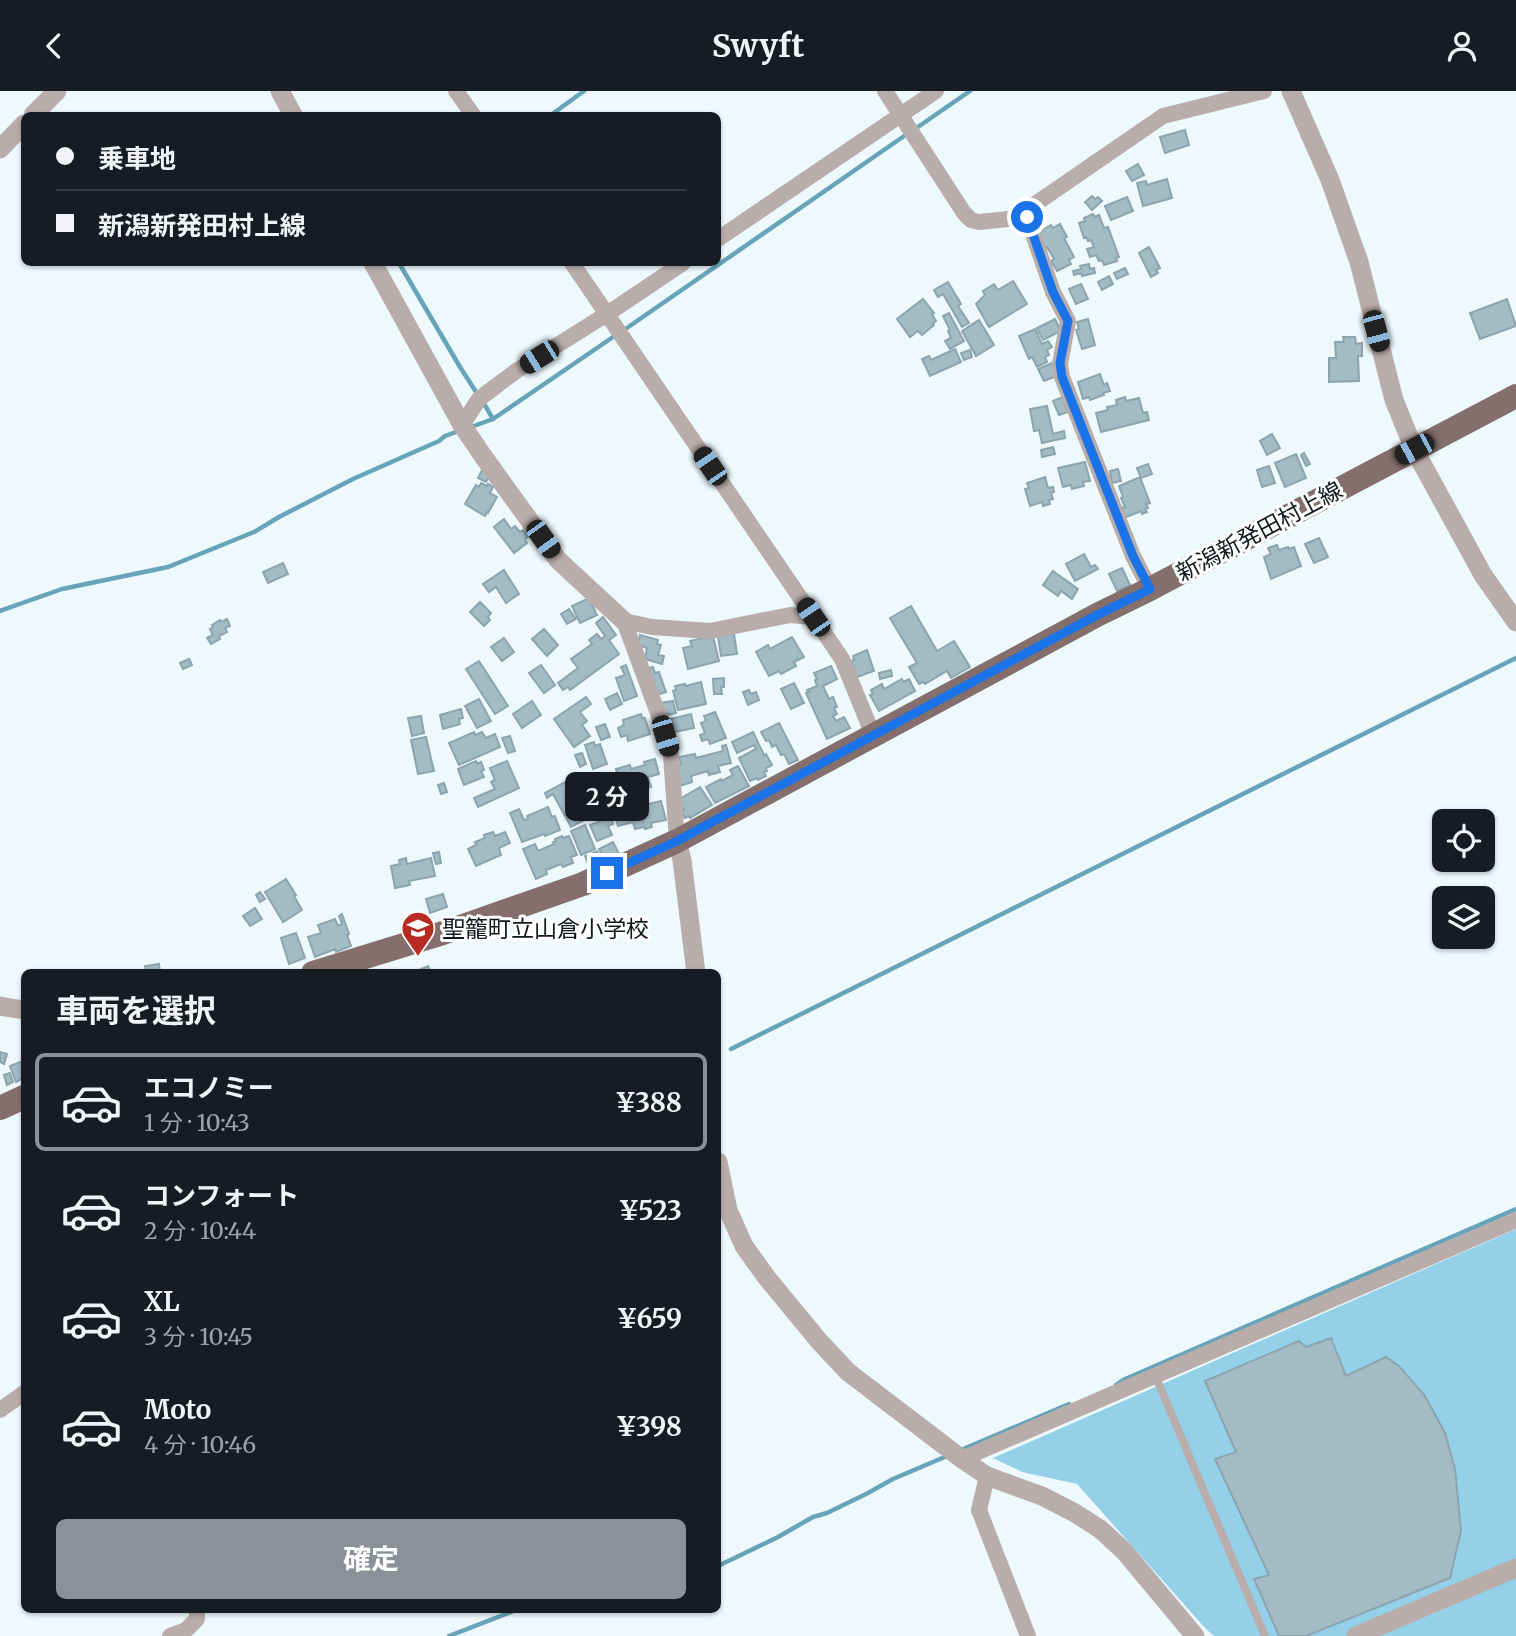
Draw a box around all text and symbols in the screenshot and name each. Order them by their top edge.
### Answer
text: Swyft [712,26,804,66]
icon: back [35,27,73,65]
icon: person [1443,27,1481,65]
text: 乗車地 [98,142,176,175]
route start [1011,201,1043,233]
text: 新潟新発田村上線 [98,209,306,242]
car [1361,308,1392,354]
car [516,337,563,377]
car [1391,430,1438,468]
car [690,443,731,489]
street label: 新潟新発田村上線 [1171,475,1347,587]
car [523,516,564,562]
car [793,594,834,640]
car [649,713,682,759]
callout: 2 分 [565,771,649,821]
text: 2 分 [586,782,628,811]
map controls [1432,809,1495,949]
button: locate [1432,809,1495,872]
route end [591,857,623,889]
button: layers [1432,886,1495,949]
school or university icon: 聖籠町立山倉小学校 [399,909,437,958]
place label: 聖籠町立山倉小学校 [442,914,649,943]
text: 車両を選択 [56,991,216,1031]
icon: car [60,1071,123,1134]
text: エコノミー [144,1071,274,1104]
text: ¥388 [615,1086,682,1119]
text: 1 分 · 10:43 [144,1108,250,1137]
icon: car [60,1179,123,1242]
text: コンフォート [144,1179,299,1212]
text: ¥523 [619,1194,682,1227]
text: 2 分 · 10:44 [144,1216,256,1245]
text: XL [144,1285,180,1318]
icon: car [60,1287,123,1350]
text: ¥659 [617,1302,682,1335]
text: 3 分 · 10:45 [144,1322,253,1351]
text: Moto [144,1393,211,1426]
icon: car [60,1395,123,1458]
text: ¥398 [616,1410,682,1443]
text: 4 分 · 10:46 [144,1430,256,1459]
button: 確定 [56,1519,686,1599]

